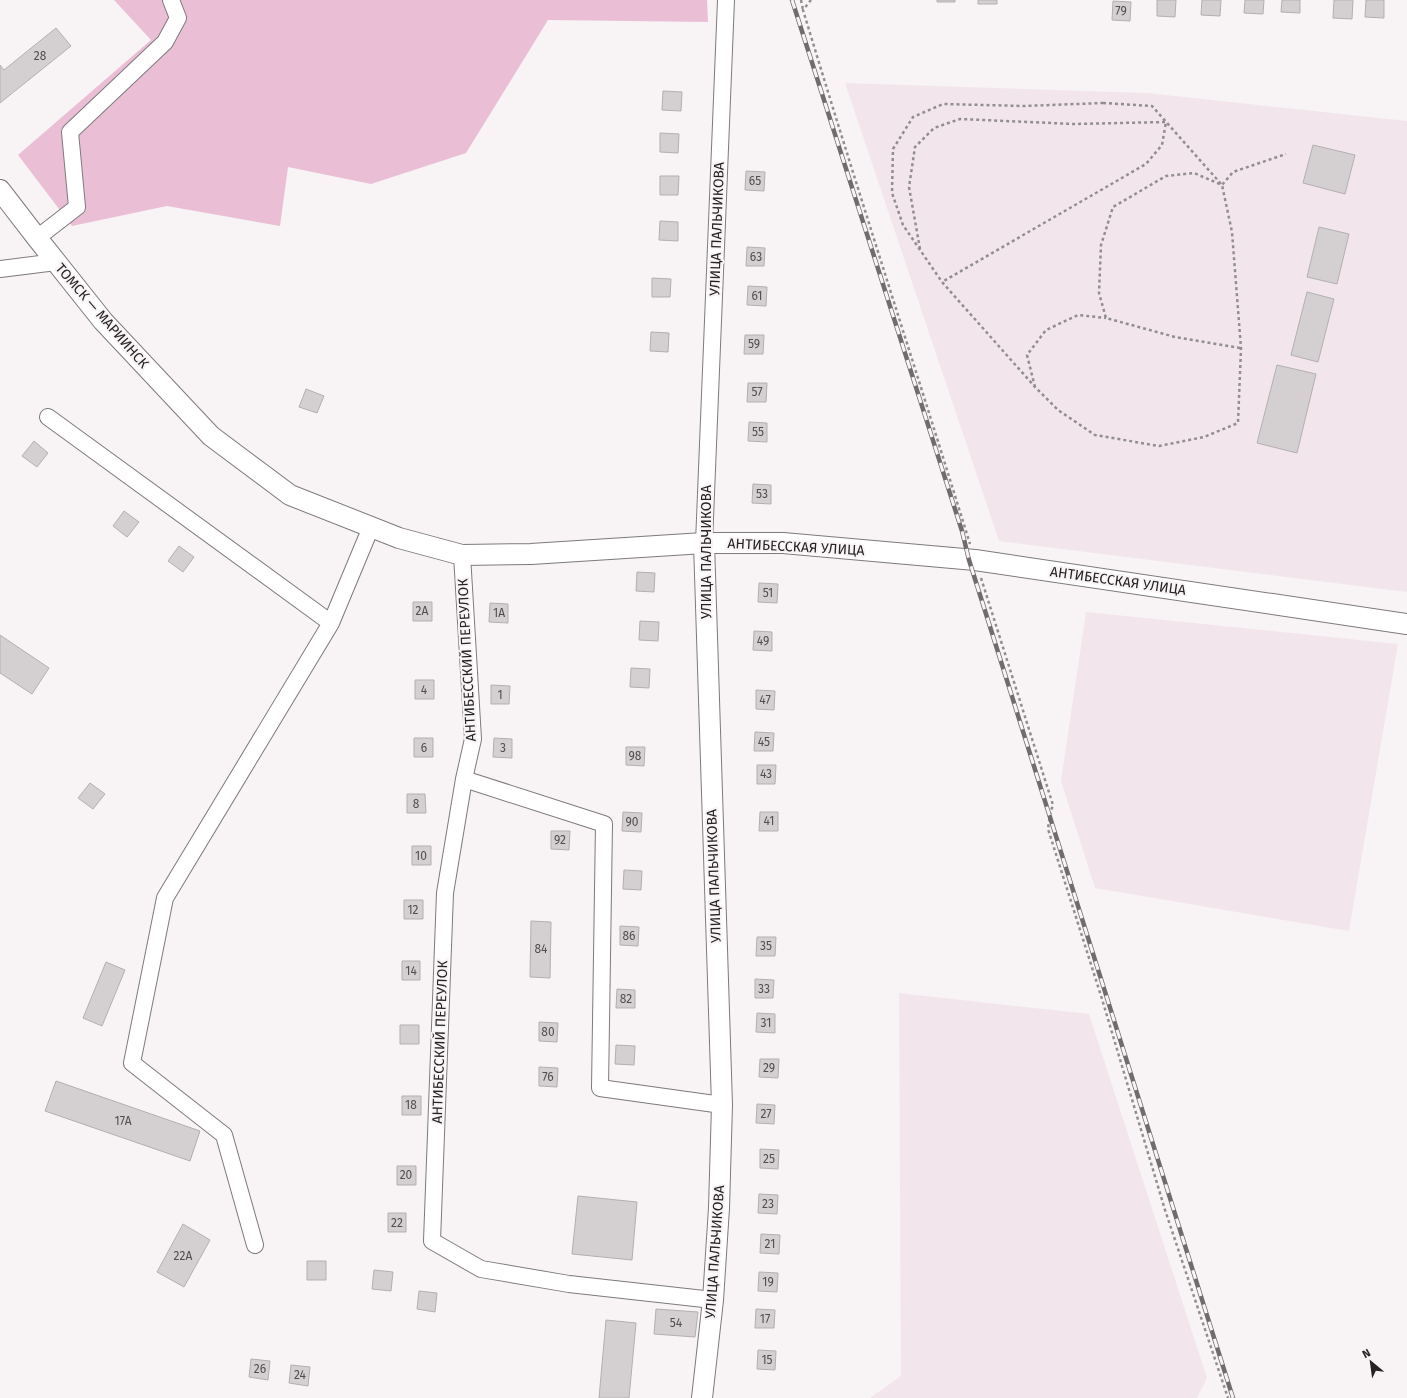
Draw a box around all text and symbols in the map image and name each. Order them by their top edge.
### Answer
house number: 79 [1115,4,1127,18]
house number: 28 [34,49,47,63]
street label: УЛИЦА ПАЛЬЧИКОВА [706,162,728,296]
house number: 65 [749,174,761,188]
house number: 63 [750,250,762,264]
street label: ТОМСК — МАРИИНСК [52,260,153,372]
house number: 61 [751,289,763,303]
house number: 59 [748,337,760,351]
house number: 57 [751,385,763,399]
house number: 55 [752,425,764,439]
street label: УЛИЦА ПАЛЬЧИКОВА [698,485,715,619]
house number: 53 [756,487,768,501]
street label: АНТИБЕССКАЯ УЛИЦА [727,535,865,559]
street label: АНТИБЕССКАЯ УЛИЦА [1049,563,1187,599]
street label: АНТИБЕССКИЙ ПЕРЕУЛОК [454,577,480,742]
house number: 51 [763,586,773,600]
house number: 2А [416,604,429,618]
house number: 1А [493,606,505,620]
house number: 49 [757,634,769,648]
house number: 4 [421,683,428,697]
house number: 1 [497,688,503,702]
house number: 47 [759,693,771,707]
house number: 45 [758,735,770,749]
house number: 6 [421,741,427,755]
house number: 3 [500,741,506,755]
house number: 98 [629,749,642,763]
house number: 43 [760,767,772,781]
house number: 8 [413,797,420,811]
street label: УЛИЦА ПАЛЬЧИКОВА [703,809,725,943]
house number: 41 [764,814,774,828]
house number: 90 [626,815,639,829]
house number: 92 [554,833,566,847]
house number: 10 [415,849,427,863]
house number: 12 [407,903,419,917]
house number: 86 [622,929,636,943]
house number: 35 [760,939,772,953]
house number: 84 [535,942,548,956]
street label: АНТИБЕССКИЙ ПЕРЕУЛОК [429,959,451,1124]
house number: 14 [405,964,417,978]
house number: 33 [758,982,770,996]
house number: 82 [620,992,632,1006]
house number: 31 [761,1016,771,1030]
house number: 80 [541,1025,555,1039]
house number: 29 [763,1061,775,1075]
house number: 76 [542,1070,554,1084]
house number: 18 [405,1098,417,1112]
house number: 27 [760,1107,772,1121]
house number: 17А [114,1114,132,1128]
house number: 25 [763,1152,775,1166]
house number: 20 [400,1168,413,1182]
street label: УЛИЦА ПАЛЬЧИКОВА [702,1185,728,1319]
house number: 23 [762,1197,774,1211]
house number: 22 [391,1216,403,1230]
house number: 21 [765,1237,775,1251]
house number: 22А [174,1249,192,1263]
house number: 19 [762,1275,774,1289]
house number: 17 [760,1312,770,1326]
house number: 54 [670,1316,683,1330]
north arrow [1351,1342,1391,1382]
text: N [1360,1346,1373,1361]
house number: 15 [761,1353,773,1367]
house number: 26 [254,1362,266,1376]
house number: 24 [294,1368,307,1382]

